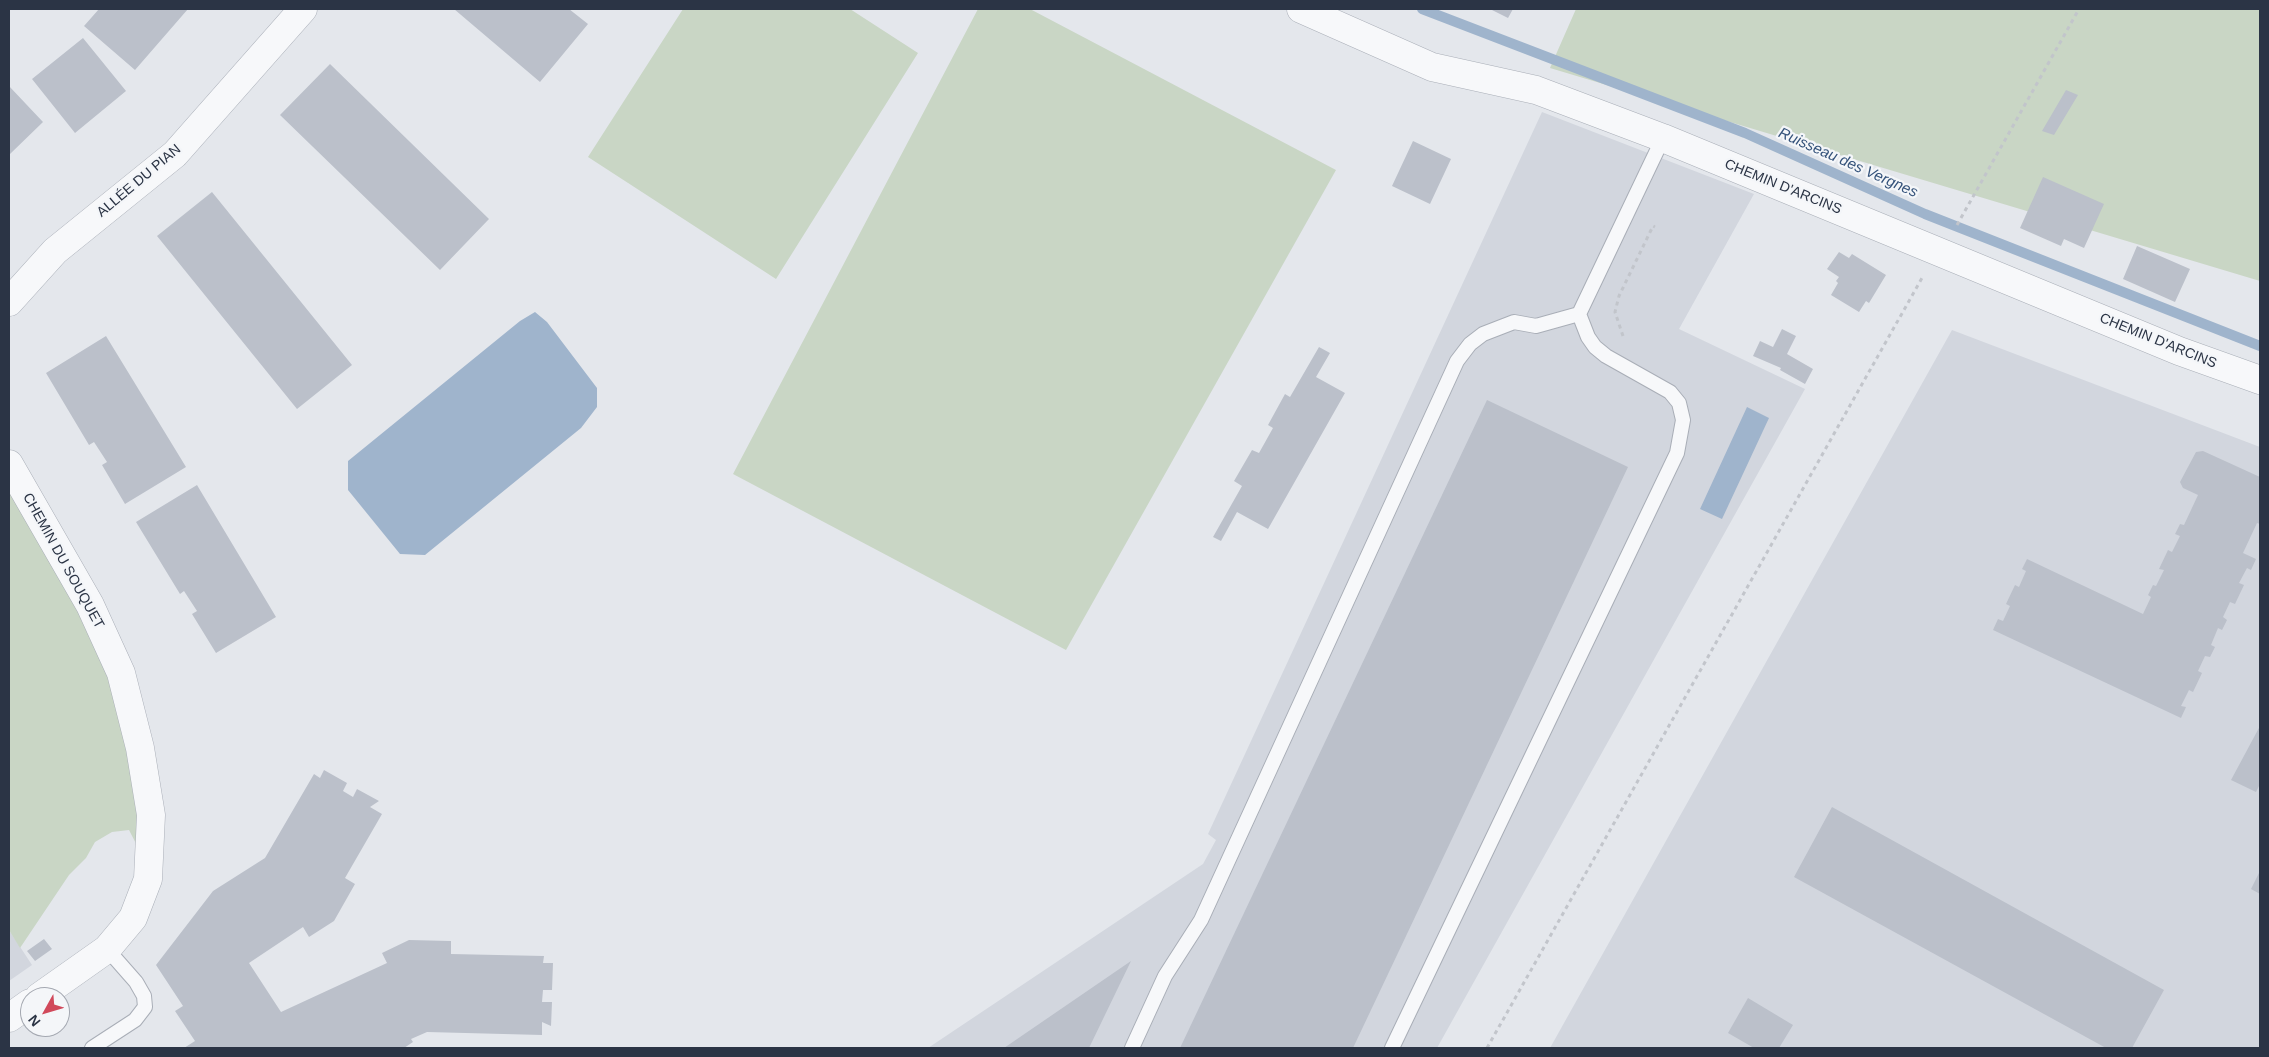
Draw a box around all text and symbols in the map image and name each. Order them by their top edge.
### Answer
water label: Ruisseau des Vergnes [1776,124,1920,202]
street label: ALLÉE DU PIAN [94,141,184,221]
street label: CHEMIN D'ARCINS [1722,156,1844,218]
street label: CHEMIN D'ARCINS [2097,310,2219,372]
street label: CHEMIN DU SOUQUET [19,490,107,632]
north arrow [20,987,70,1037]
text: N [25,1012,44,1030]

